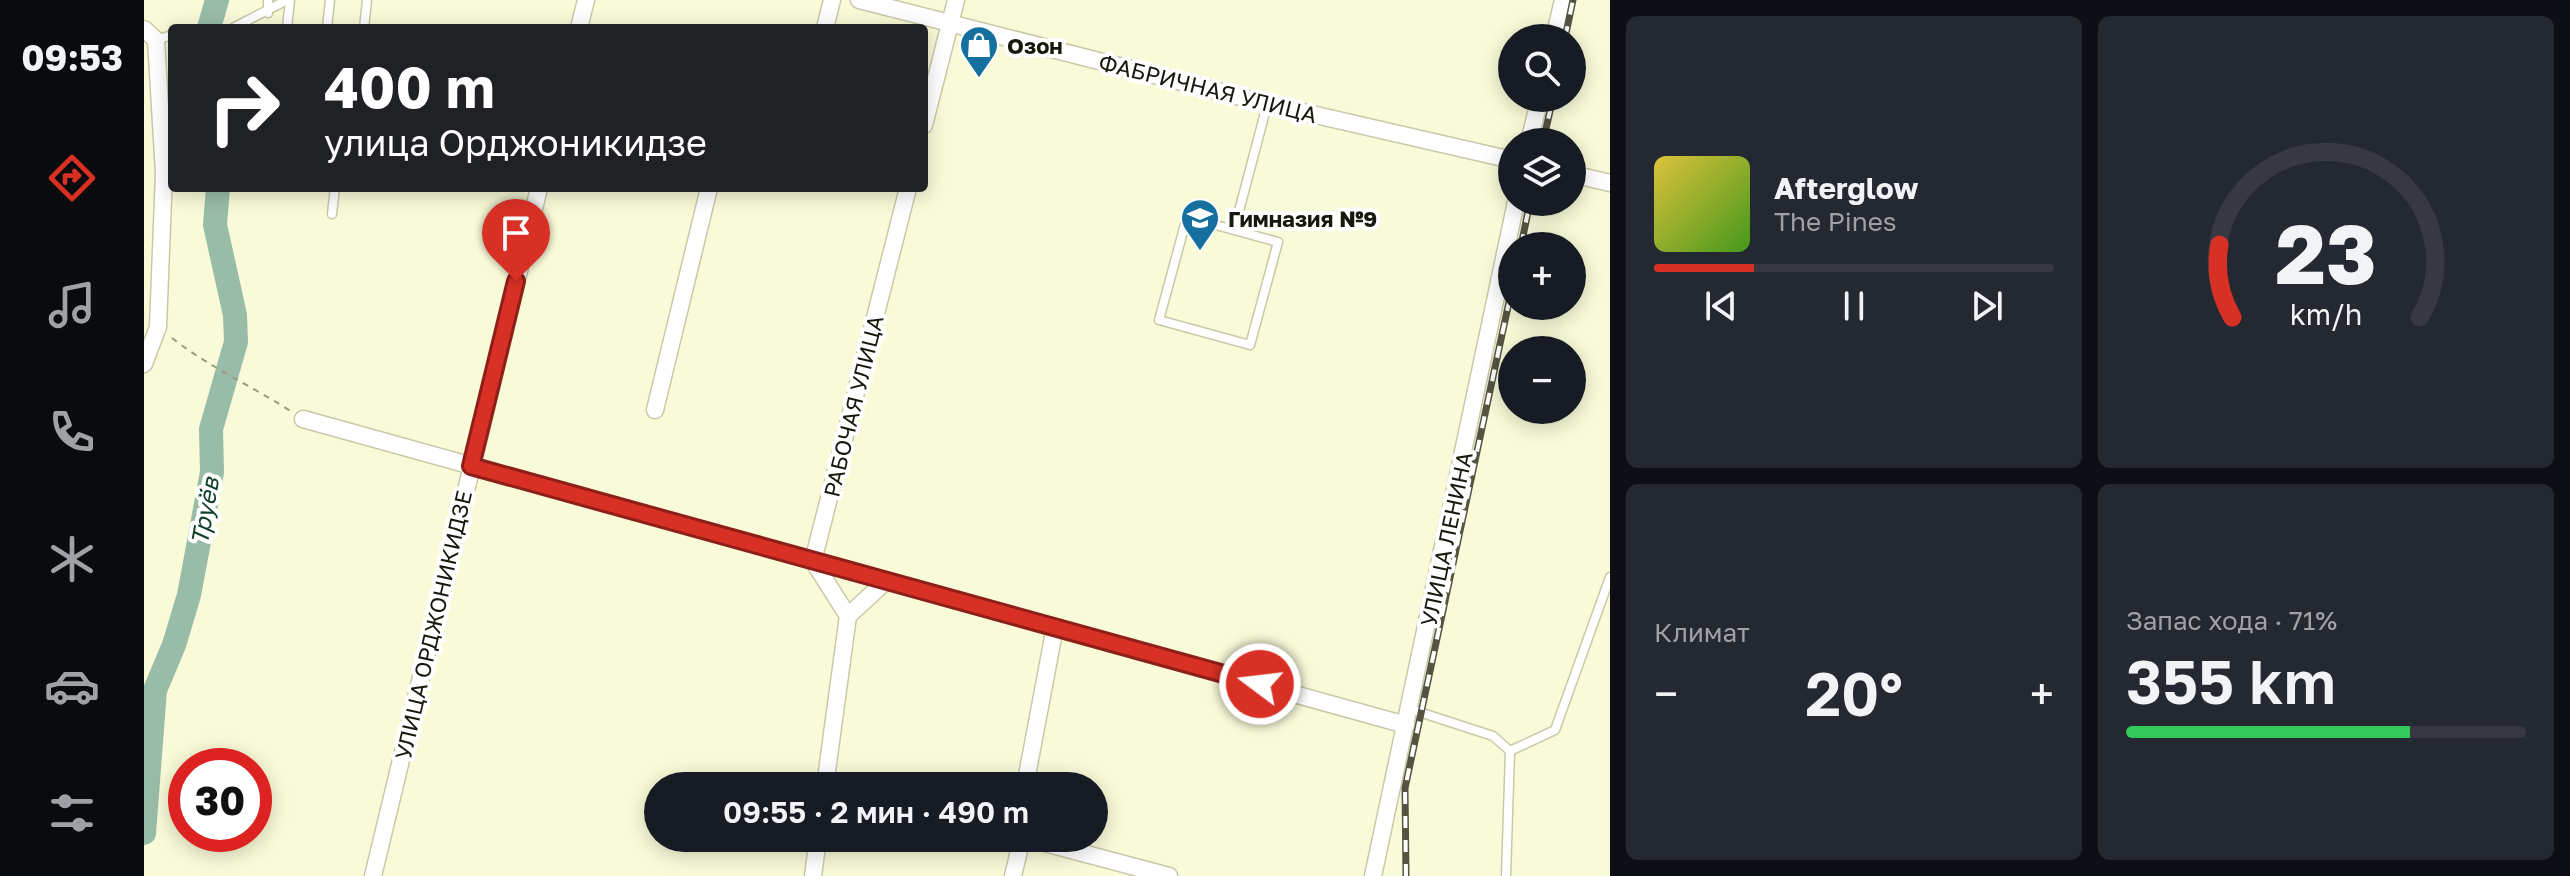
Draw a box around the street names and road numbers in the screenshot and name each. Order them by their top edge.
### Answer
street label: ФАБРИЧНАЯ УЛИЦА [1096,48,1320,128]
street label: РАБОЧАЯ УЛИЦА [817,312,889,500]
street label: УЛИЦА ЛЕНИНА [1414,449,1478,629]
street label: УЛИЦА ОРДЖОНИКИДЗЕ [389,488,477,762]

